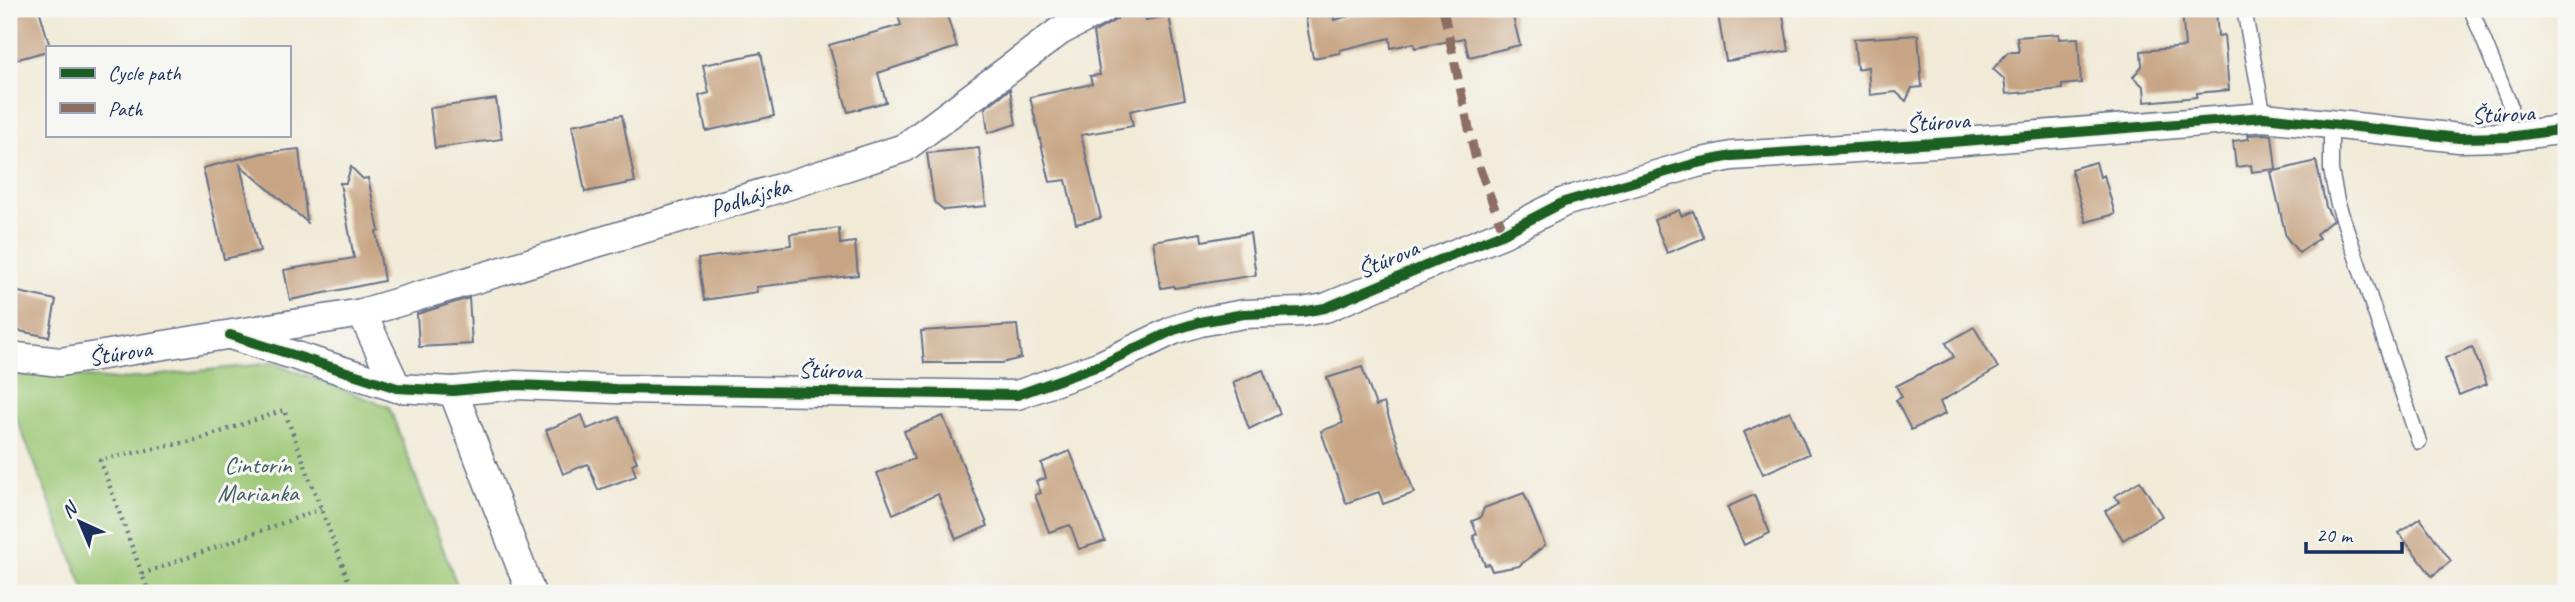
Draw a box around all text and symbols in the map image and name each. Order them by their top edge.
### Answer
legend [46,46,290,136]
text: Cycle path [108,60,181,86]
text: Path [108,96,144,122]
street label: Štúrova [2471,97,2537,131]
street label: Štúrova [1905,105,1972,139]
street label: Podhájska [706,170,795,223]
street label: Štúrova [1353,232,1424,285]
street label: Štúrova [86,333,155,373]
street label: Štúrova [798,354,863,386]
park label: Cintorín Marianka [218,450,300,508]
north arrow [46,486,116,556]
text: N [56,496,84,523]
scale bar [2306,511,2402,555]
text: 20 m [2316,522,2354,548]

